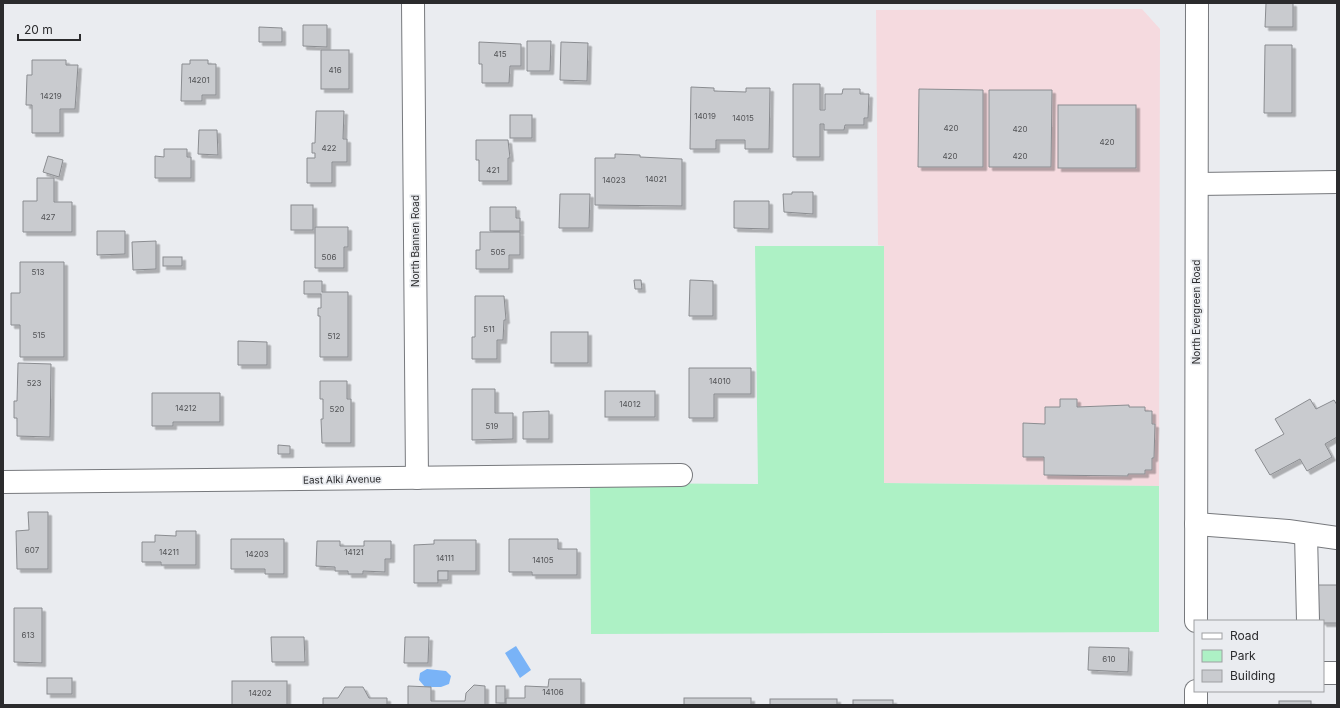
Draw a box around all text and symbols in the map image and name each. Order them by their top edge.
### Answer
scale bar [18,16,80,42]
text: 20 m [24,22,53,37]
house number: 415 [493,49,507,59]
house number: 416 [328,65,342,75]
house number: 14201 [188,75,210,85]
house number: 14219 [40,91,62,101]
house number: 14019 [694,111,716,121]
house number: 14015 [732,113,754,123]
house number: 420 [943,123,959,133]
house number: 420 [1012,124,1028,134]
house number: 420 [1099,137,1115,147]
house number: 422 [322,143,337,153]
house number: 420 [942,151,958,161]
house number: 420 [1012,151,1028,161]
house number: 421 [486,165,500,175]
house number: 14021 [645,174,667,184]
house number: 14023 [602,175,626,185]
street label: North Bannen Road [409,195,421,287]
house number: 427 [41,212,56,222]
house number: 505 [491,247,506,257]
house number: 506 [322,252,336,262]
street label: North Evergreen Road [1190,260,1202,364]
house number: 513 [31,267,45,277]
house number: 511 [483,324,495,334]
house number: 515 [33,330,46,340]
house number: 512 [328,331,341,341]
house number: 14010 [709,376,731,386]
house number: 523 [27,378,41,388]
house number: 14012 [619,399,641,409]
house number: 14212 [175,403,197,413]
house number: 520 [330,404,344,414]
house number: 519 [485,421,499,431]
street label: East Alki Avenue [303,472,381,486]
house number: 607 [25,545,40,555]
house number: 14211 [159,547,179,557]
house number: 14121 [344,547,364,557]
house number: 14203 [245,549,269,559]
house number: 14111 [436,553,454,563]
house number: 14105 [532,555,554,565]
legend [1194,620,1324,692]
text: Road [1230,628,1259,643]
house number: 613 [21,630,35,640]
text: Park [1230,648,1256,663]
house number: 610 [1102,654,1116,664]
text: Building [1230,668,1275,683]
house number: 14106 [542,687,564,697]
house number: 14202 [248,688,272,698]

